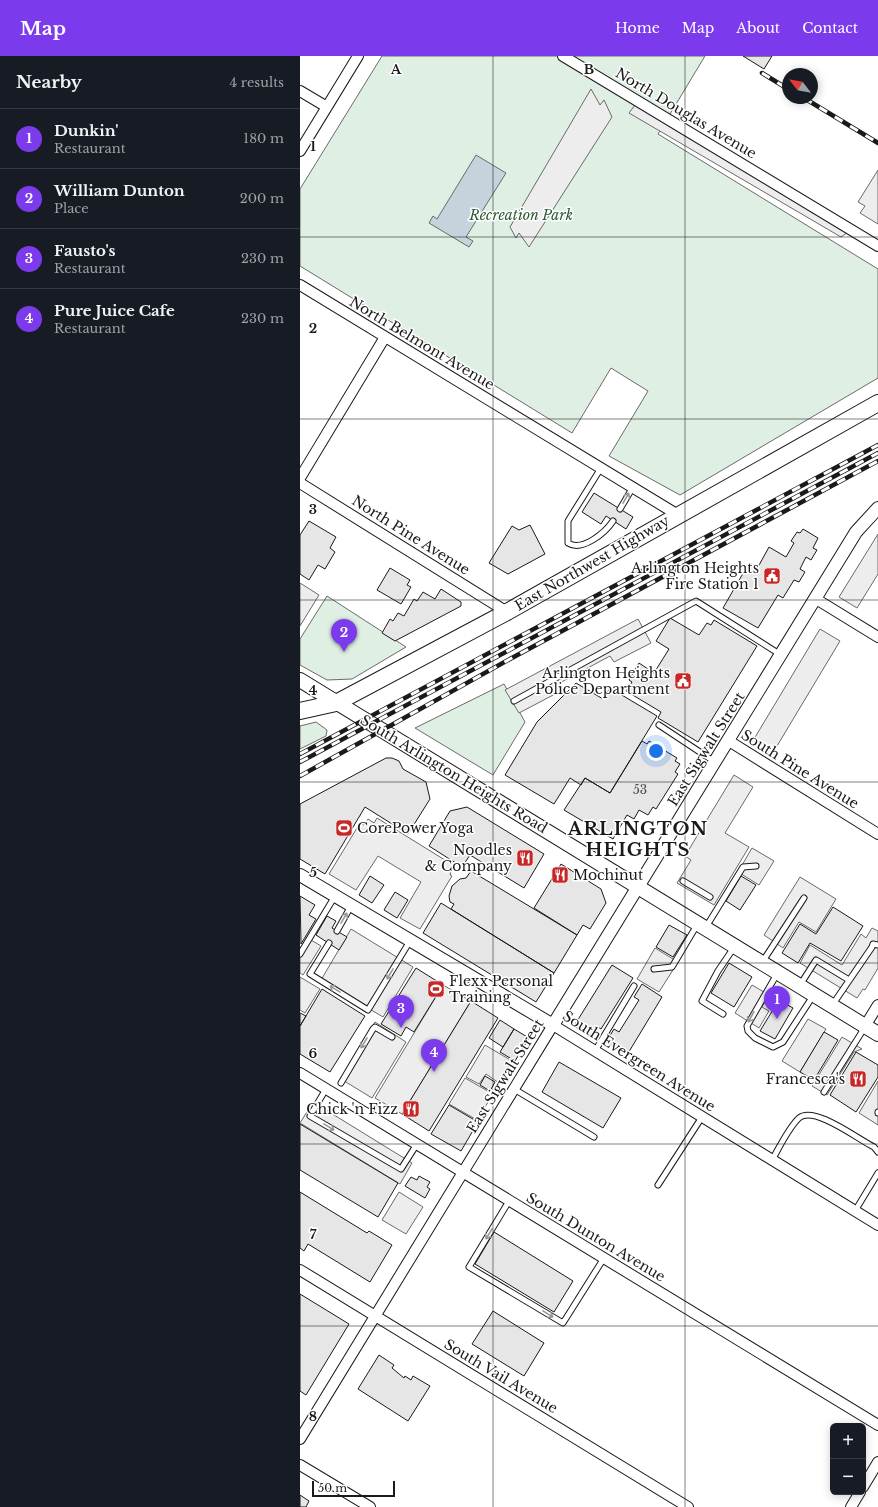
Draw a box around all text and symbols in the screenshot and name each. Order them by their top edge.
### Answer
text: Map [20,17,66,40]
text: Home [615,19,660,37]
text: Map [682,19,714,37]
text: About [736,19,780,37]
text: Contact [802,19,858,37]
text: A [390,61,402,78]
text: B [584,61,594,78]
street label: North Douglas Avenue [612,64,760,162]
north arrow [782,68,818,104]
text: Nearby [16,72,82,93]
text: 4 results [230,74,284,91]
text: Dunkin' [54,121,118,140]
text: 1 [26,130,32,147]
text: 180 m [243,130,284,147]
text: 1 [310,138,316,155]
text: Restaurant [54,140,126,157]
text: William Dunton [54,181,185,200]
text: 2 [25,190,33,207]
text: 200 m [240,190,284,207]
text: Place [54,200,89,217]
park label: Recreation Park [468,206,573,224]
text: Fausto's [54,241,115,260]
text: 3 [25,250,33,267]
text: 230 m [241,250,284,267]
text: Restaurant [54,260,126,277]
street label: North Belmont Avenue [346,292,498,394]
text: Pure Juice Cafe [54,301,175,320]
text: 4 [25,310,33,327]
text: 230 m [241,310,284,327]
text: Restaurant [54,320,126,337]
text: 2 [309,320,317,337]
street label: North Pine Avenue [349,491,473,579]
one-way arrow [622,493,630,504]
text: 3 [309,501,317,518]
street label: East Northwest Highway [512,511,672,615]
place label: Arlington Heights Fire Station 1 [630,559,759,593]
public building icon: Arlington Heights Fire Station 1 [762,566,782,586]
pin: 2 [331,619,357,652]
place label: Arlington Heights Police Department [535,664,671,698]
public building icon: Arlington Heights Police Department [673,671,693,691]
text: 4 [309,682,318,699]
street label: East Sigwalt Street [664,688,749,809]
street label: South Arlington Heights Road [357,711,551,837]
street label: South Pine Avenue [738,726,862,812]
your location [646,741,666,761]
house number: 53 [633,782,647,797]
sports icon: CorePower Yoga [334,818,354,838]
district label: ARLINGTON HEIGHTS [567,818,708,861]
place label: CorePower Yoga [357,819,474,837]
place label: Noodles & Company [425,841,512,875]
restaurant icon: Noodles & Company [515,848,535,868]
text: 5 [309,864,317,881]
restaurant icon: Mochinut [550,865,570,885]
place label: Mochinut [573,866,644,884]
one-way arrow [340,913,348,924]
one-way arrow [385,968,393,980]
place label: Flexx Personal Training [449,972,554,1006]
sports icon: Flexx Personal Training [426,979,446,999]
one-way arrow [329,985,341,993]
pin: 1 [764,986,790,1019]
pin: 3 [388,995,414,1028]
street label: South Evergreen Avenue [559,1007,719,1115]
one-way arrow [747,1011,755,1023]
street label: East Sigwalt Street [463,1015,548,1136]
one-way arrow [360,1037,368,1049]
pin: 4 [421,1039,447,1072]
text: 6 [309,1045,318,1062]
restaurant icon: Francesca's [848,1069,868,1089]
place label: Francesca's [766,1070,845,1088]
restaurant icon: Chick 'n Fizz [401,1099,421,1119]
place label: Chick 'n Fizz [306,1100,398,1118]
one-way arrow [323,1123,335,1131]
street label: South Dunton Avenue [523,1188,669,1286]
text: 7 [310,1226,317,1243]
one-way arrow [485,1228,493,1239]
one-way arrow [542,1311,554,1319]
street label: South Vail Avenue [441,1335,561,1417]
text: 8 [309,1408,317,1425]
map controls [830,1423,866,1495]
button: + [830,1423,866,1459]
button: − [830,1459,866,1495]
scale bar [312,1479,395,1498]
text: 50 m [318,1481,347,1495]

